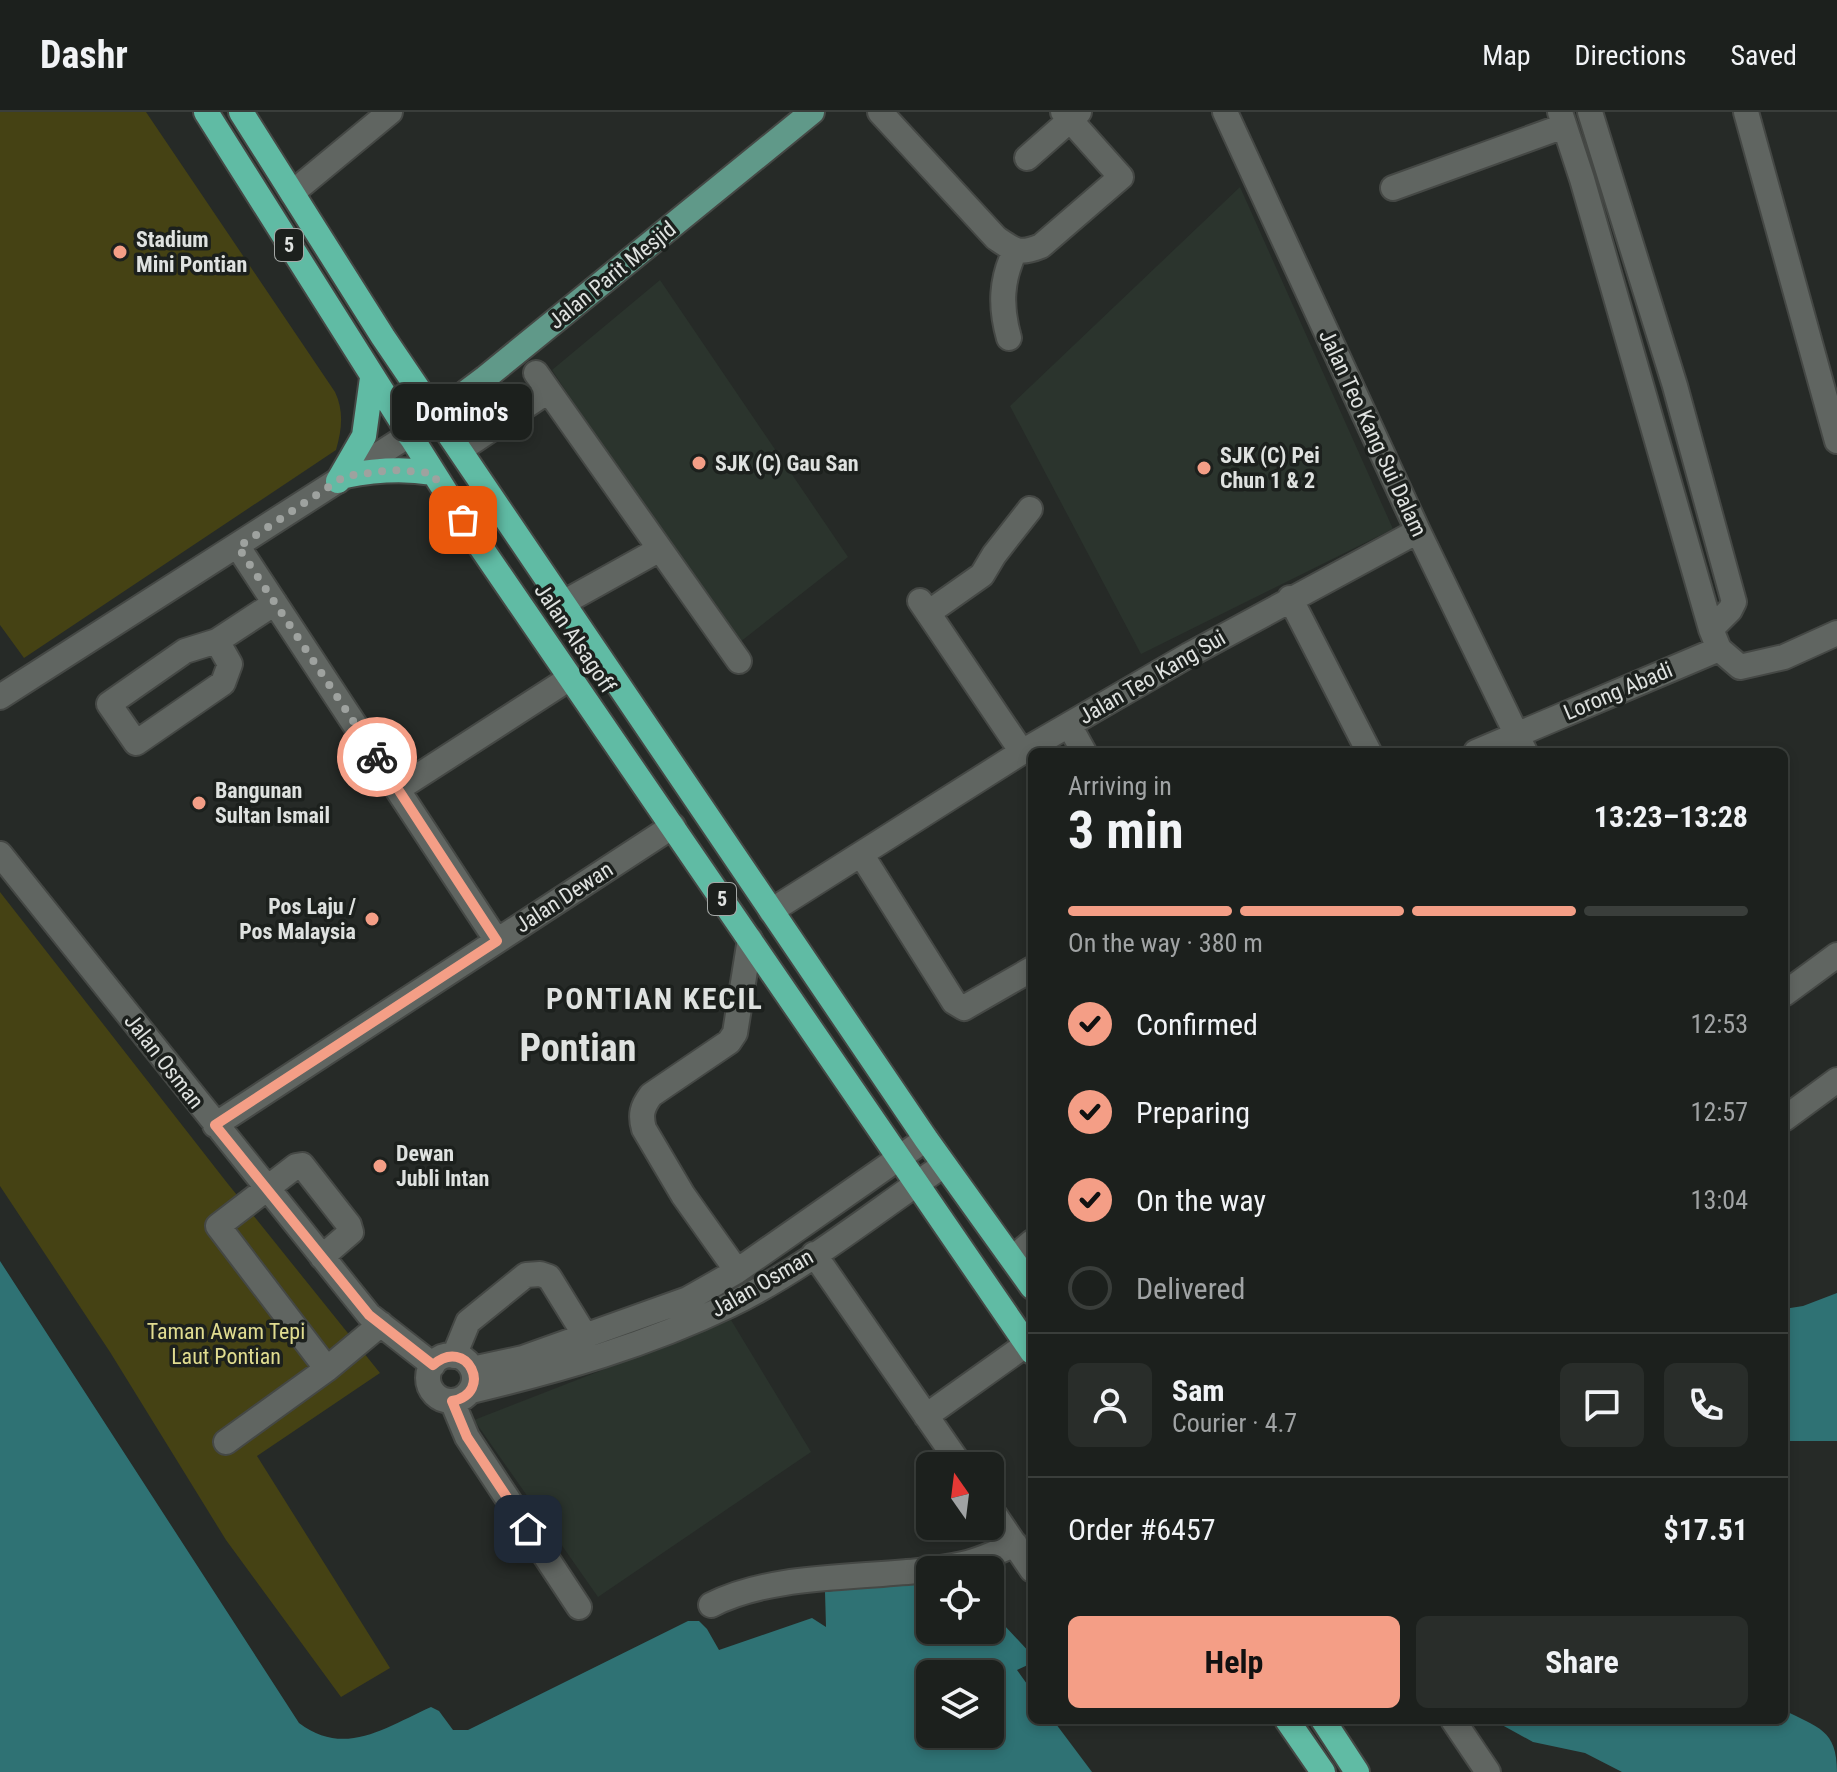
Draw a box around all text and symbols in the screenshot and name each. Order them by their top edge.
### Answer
text: Dashr [40,33,128,77]
text: Map [1482,39,1531,72]
text: Directions [1575,39,1686,72]
text: Saved [1730,39,1797,72]
street label: Jalan Parit Mesjid [543,216,681,334]
place label: Stadium Mini Pontian [136,227,247,277]
road number: 5 [275,229,303,261]
marker: Stadium Mini Pontian [111,243,129,261]
street label: Jalan Teo Kang Sui Dalam [1314,326,1432,540]
callout: Domino's [393,384,533,440]
text: Domino's [416,397,508,427]
place label: SJK (C) Pei Chun 1 & 2 [1220,443,1320,493]
place label: SJK (C) Gau San [715,451,859,476]
marker: SJK (C) Gau San [690,454,708,472]
marker: SJK (C) Pei Chun 1 & 2 [1195,459,1213,477]
pin [429,486,497,554]
icon: bag [441,498,485,542]
street label: Jalan Alsagoff [529,579,621,697]
street label: Jalan Teo Kang Sui [1074,625,1230,729]
street label: Lorong Abadi [1560,657,1676,725]
courier [337,717,417,797]
icon: bike [355,735,399,779]
text: Arriving in [1068,771,1172,801]
place label: Bangunan Sultan Ismail [215,778,330,828]
marker: Bangunan Sultan Ismail [190,794,208,812]
text: 13:23–13:28 [1594,799,1748,834]
text: 3 min [1068,800,1184,861]
street label: Jalan Dewan [511,856,617,938]
road number: 5 [708,883,736,915]
place label: Pos Laju / Pos Malaysia [239,894,356,944]
marker: Pos Laju / Pos Malaysia [363,910,381,928]
text: On the way · 380 m [1068,928,1263,958]
district label: PONTIAN KECIL [546,981,764,1016]
icon: check [1068,1002,1112,1046]
text: Confirmed [1136,1007,1258,1042]
street label: Jalan Osman [119,1009,209,1113]
text: 12:53 [1691,1009,1748,1039]
district label: Pontian [520,1026,636,1070]
icon: check [1068,1090,1112,1134]
text: Preparing [1136,1095,1250,1130]
text: 12:57 [1691,1097,1748,1127]
place label: Dewan Jubli Intan [396,1141,489,1191]
marker: Dewan Jubli Intan [371,1157,389,1175]
icon: check [1068,1178,1112,1222]
text: On the way [1136,1183,1266,1218]
text: 13:04 [1691,1185,1748,1215]
street label: Jalan Osman [707,1244,817,1322]
text: Delivered [1136,1271,1245,1306]
park label: Taman Awam Tepi Laut Pontian [147,1319,305,1369]
button: person [1068,1363,1152,1447]
button: chat [1560,1363,1644,1447]
button: phone [1664,1363,1748,1447]
text: Sam [1172,1373,1225,1408]
text: Courier · 4.7 [1172,1408,1297,1438]
north arrow [916,1452,1004,1540]
map controls [916,1452,1004,1748]
pin [494,1495,562,1563]
icon: home [506,1507,550,1551]
text: Order #6457 [1068,1512,1216,1547]
text: $17.51 [1663,1512,1748,1547]
button: locate [916,1556,1004,1644]
button: Help [1068,1616,1400,1708]
button: Share [1416,1616,1748,1708]
button: layers [916,1660,1004,1748]

